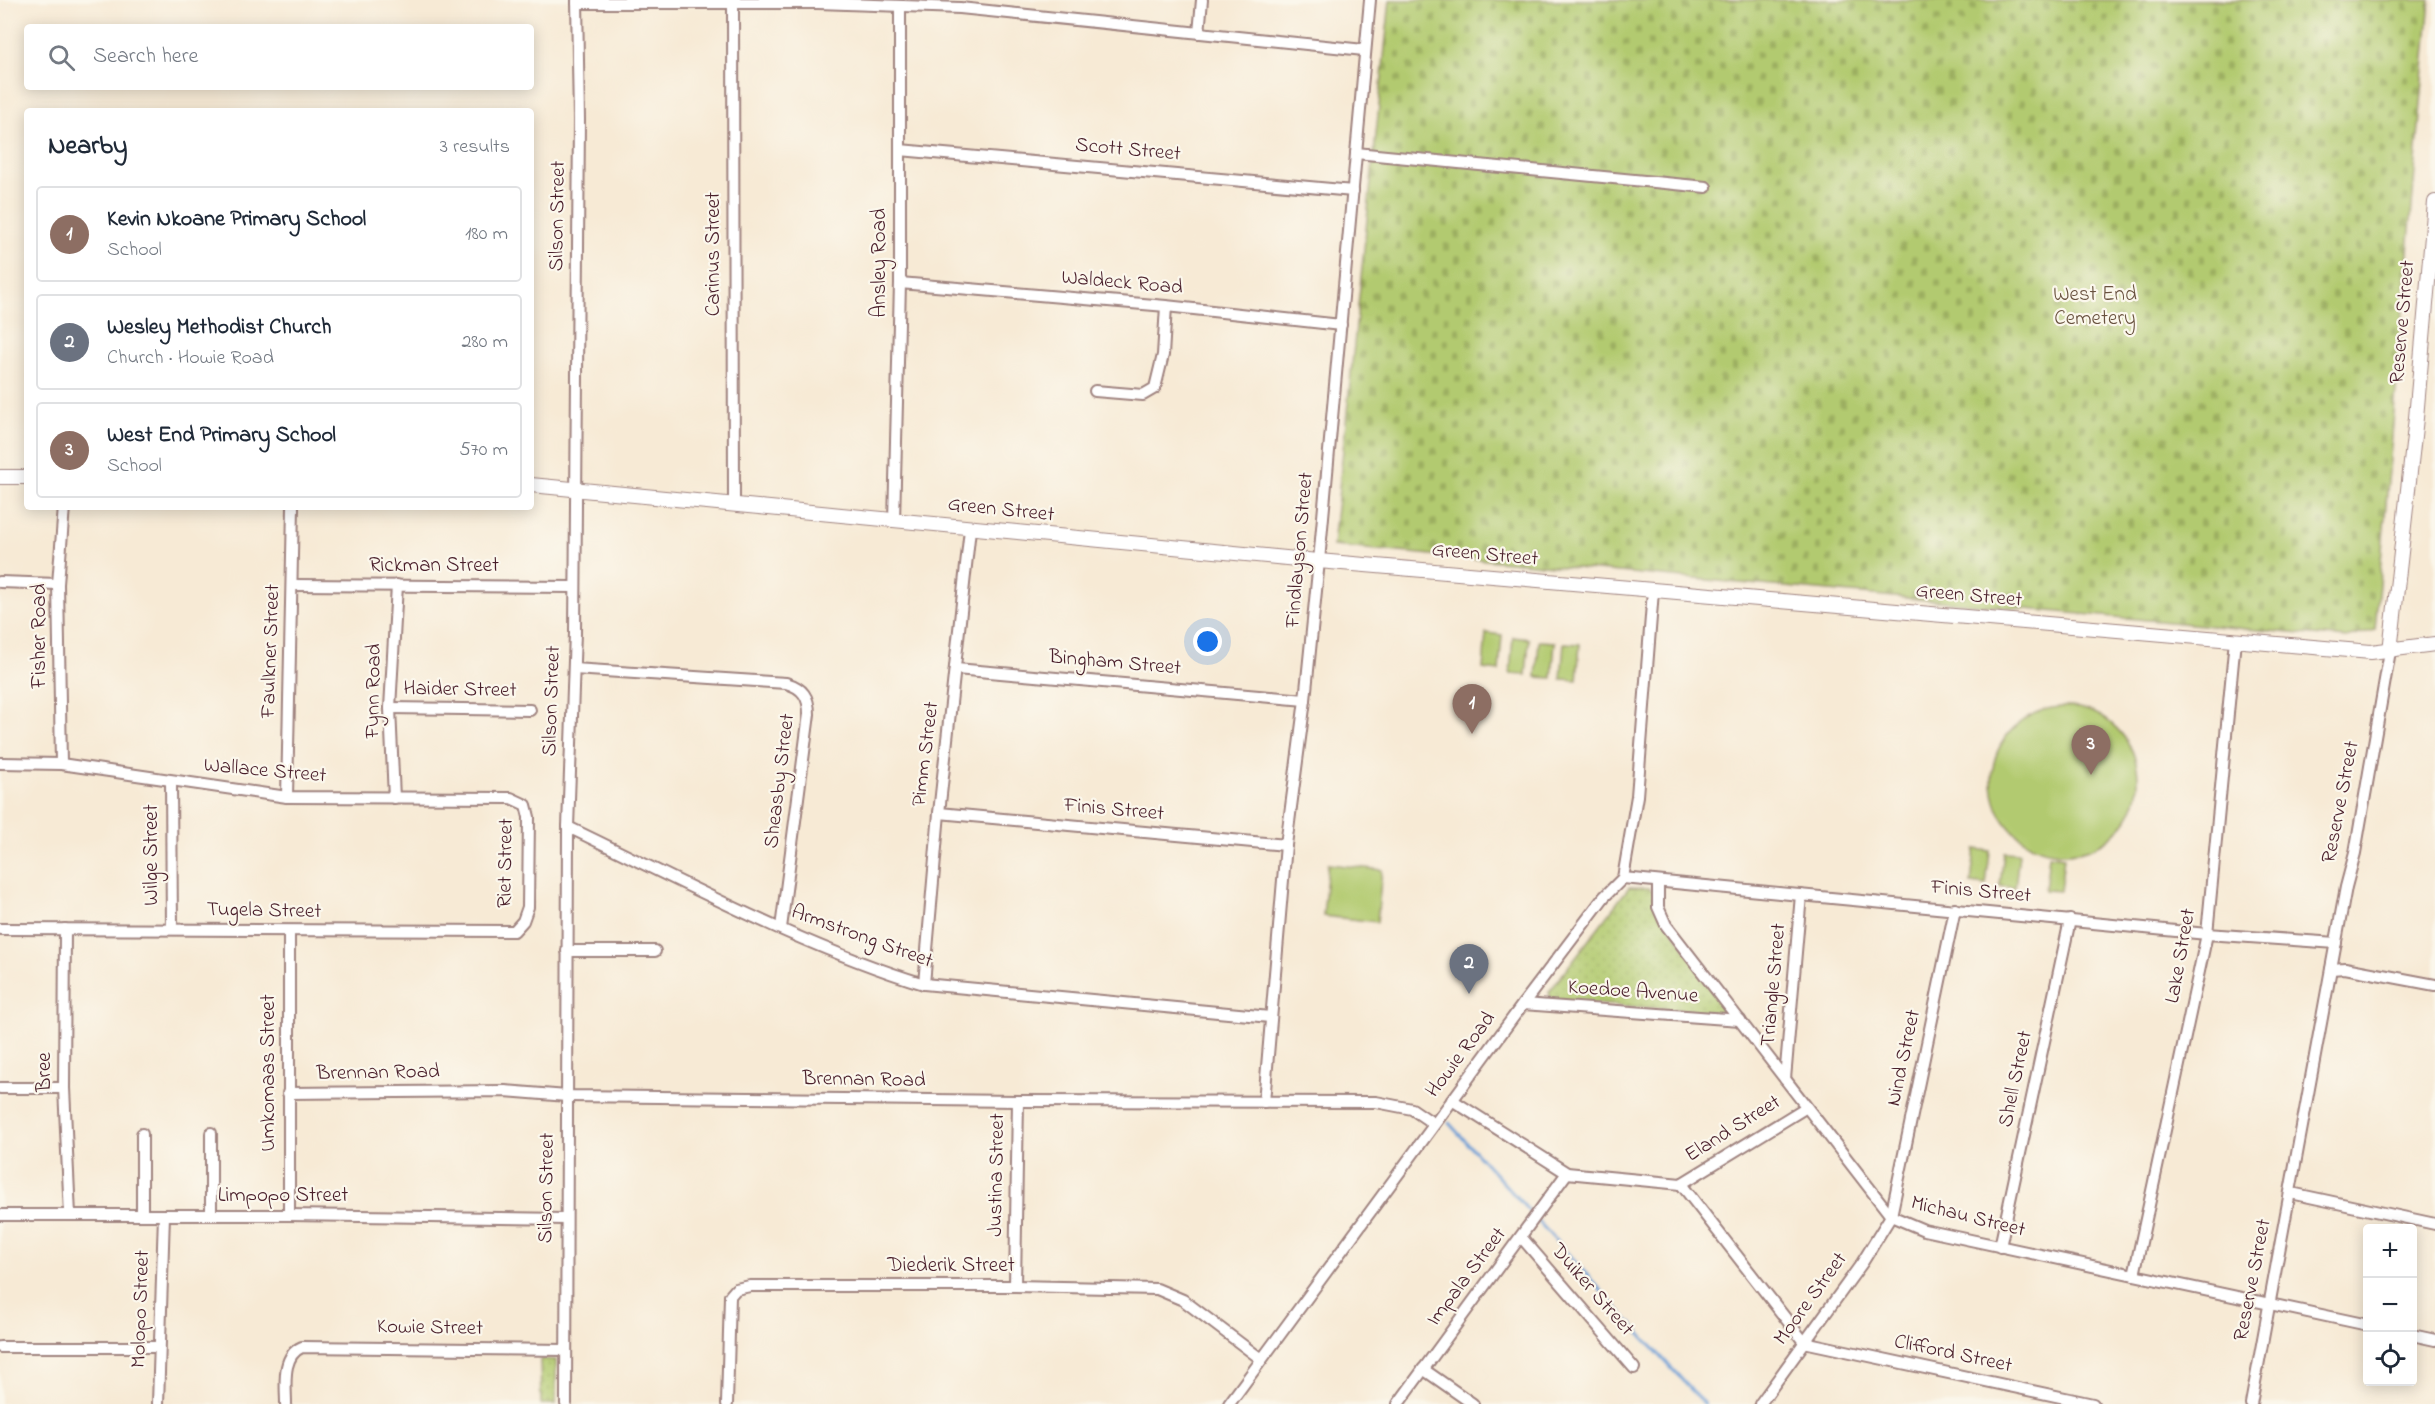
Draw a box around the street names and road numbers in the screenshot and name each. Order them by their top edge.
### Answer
street label: Scott Street [1074,130,1182,170]
street label: Silson Street [542,160,574,272]
street label: Carinus Street [699,192,729,316]
street label: Ansley Road [865,208,897,318]
street label: Reserve Street [2383,259,2423,385]
street label: Waldeck Road [1060,263,1184,303]
street label: Findlayson Street [1278,471,1324,630]
street label: Green Street [946,489,1056,531]
street label: Green Street [1430,535,1540,575]
street label: Rickman Street [369,551,499,581]
street label: Green Street [1914,576,2024,616]
street label: Fisher Road [25,583,55,689]
street label: Faulkner Street [254,583,288,720]
street label: Bingham Street [1046,642,1182,686]
street label: Fynn Road [358,643,392,740]
street label: Silson Street [535,645,569,757]
street label: Haider Street [403,674,517,706]
street label: Pimm Street [905,700,947,808]
street label: Sheasby Street [757,712,805,850]
street label: Reserve Street [2314,738,2368,866]
street label: Wallace Street [202,751,328,791]
street label: Finis Street [1062,791,1165,829]
street label: Wilge Street [137,804,169,906]
street label: Riet Street [490,818,522,908]
street label: Finis Street [1929,873,2032,911]
street label: Tugela Street [206,895,322,929]
street label: Armstrong Street [786,897,937,978]
street label: Lake Street [2158,906,2204,1006]
street label: Triangle Street [1754,922,1796,1048]
street label: Koedoe Avenue [1567,972,1700,1012]
street label: Umkomaas Street [254,994,284,1152]
street label: Howie Road [1419,1005,1503,1104]
street label: Nind Street [1879,1007,1929,1109]
street label: Shell Street [1991,1028,2041,1130]
street label: Bree [30,1052,60,1093]
street label: Brennan Road [315,1057,440,1089]
street label: Brennan Road [801,1064,926,1096]
street label: Eland Street [1679,1088,1787,1170]
street label: Justina Street [981,1113,1013,1237]
street label: Silson Street [531,1132,563,1244]
street label: Limpopo Street [218,1181,348,1211]
street label: Michau Street [1907,1188,2029,1246]
street label: Reserve Street [2226,1216,2280,1344]
street label: Impala Street [1420,1221,1514,1333]
street label: Duiker Street [1542,1236,1641,1343]
street label: Moore Street [1767,1246,1855,1352]
street label: Molopo Street [124,1250,158,1368]
street label: Diederik Street [886,1251,1015,1281]
street label: Kowie Street [377,1312,483,1344]
street label: Clifford Street [1891,1327,2015,1381]

